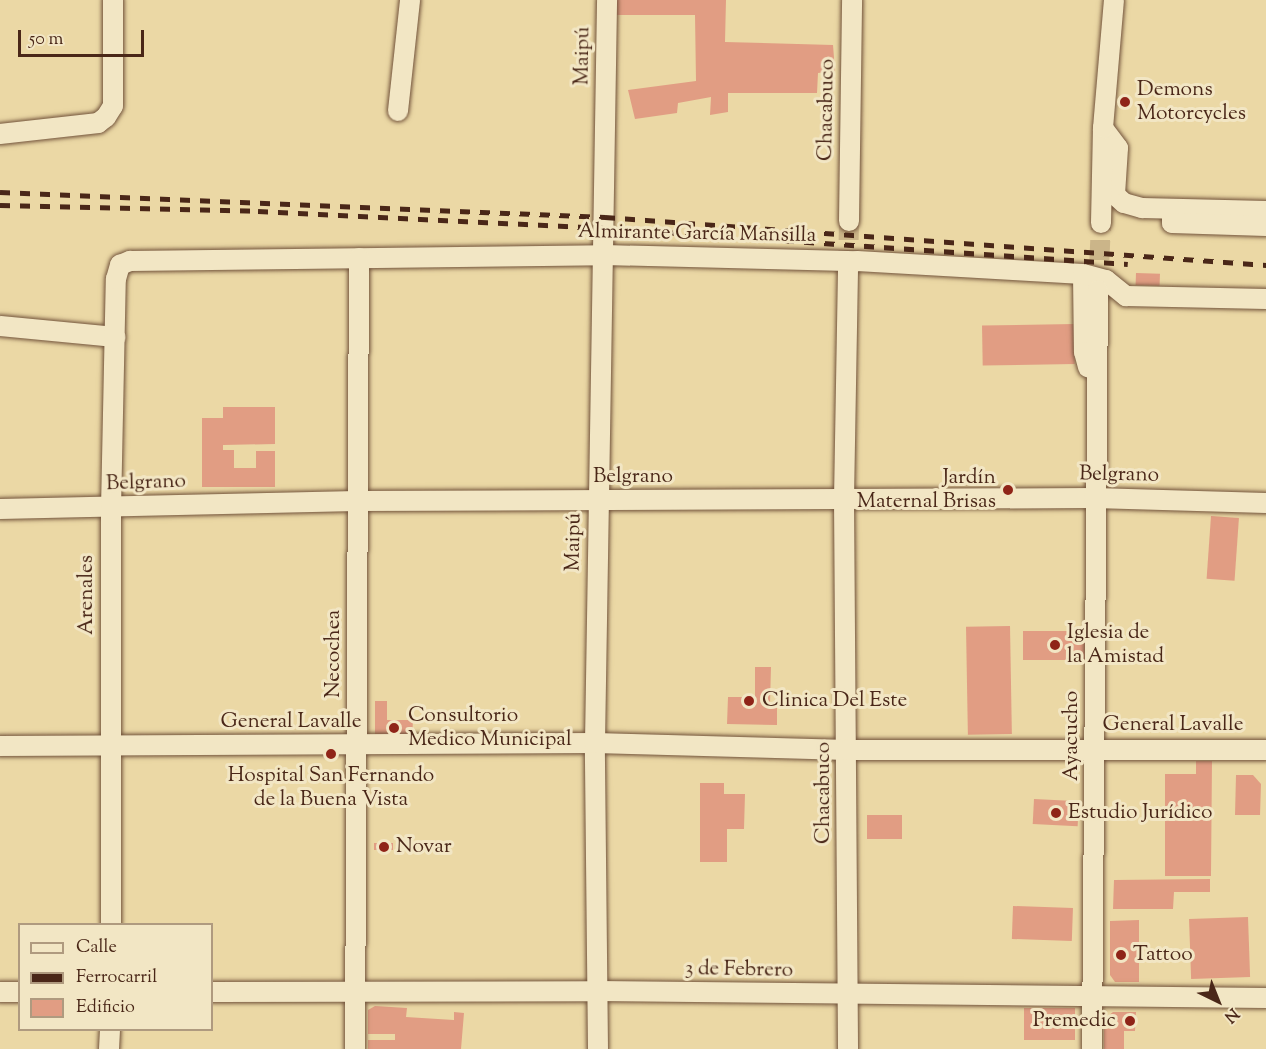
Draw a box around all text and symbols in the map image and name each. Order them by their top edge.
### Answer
scale bar [21,18,147,56]
street label: Maipú [570,26,596,86]
text: 50 m [29,27,63,53]
street label: Chacabuco [814,59,840,161]
place label: Demons Motorcycles [1137,77,1246,127]
marker: Demons Motorcycles [1118,95,1132,109]
street label: Almirante García Mansilla [578,219,816,249]
street label: Belgrano [1079,462,1159,488]
street label: Belgrano [593,464,673,490]
place label: Jardín Maternal Brisas [857,465,996,515]
street label: Belgrano [106,469,186,497]
marker: Jardín Maternal Brisas [1001,483,1015,497]
street label: Maipú [561,512,587,572]
street label: Arenales [74,555,100,635]
street label: Necochea [321,610,347,698]
place label: Iglesia de la Amistad [1067,620,1164,670]
marker: Iglesia de la Amistad [1048,638,1062,652]
place label: Clinica Del Este [762,688,907,714]
street label: Ayacucho [1059,691,1085,781]
marker: Clinica Del Este [740,692,758,710]
place label: Consultorio Medico Municipal [408,703,572,753]
street label: General Lavalle [221,709,361,735]
street label: General Lavalle [1103,712,1243,738]
marker: Consultorio Medico Municipal [385,719,403,737]
street label: Chacabuco [811,742,837,844]
marker: Hospital San Fernando de la Buena Vista [324,747,338,761]
place label: Hospital San Fernando de la Buena Vista [228,763,434,813]
place label: Estudio Jurídico [1068,800,1213,826]
marker: Estudio Jurídico [1049,806,1063,820]
place label: Novar [396,834,452,860]
marker: Novar [377,840,391,854]
legend [18,923,213,1031]
text: Calle [76,935,117,961]
place label: Tattoo [1133,942,1193,968]
marker: Tattoo [1114,948,1128,962]
street label: 3 de Febrero [685,956,793,984]
text: Ferrocarril [76,965,157,991]
north arrow [1188,971,1248,1031]
text: Edificio [76,995,135,1021]
text: N [1218,1002,1243,1027]
place label: Premedic [1033,1008,1116,1034]
marker: Premedic [1121,1012,1139,1030]

